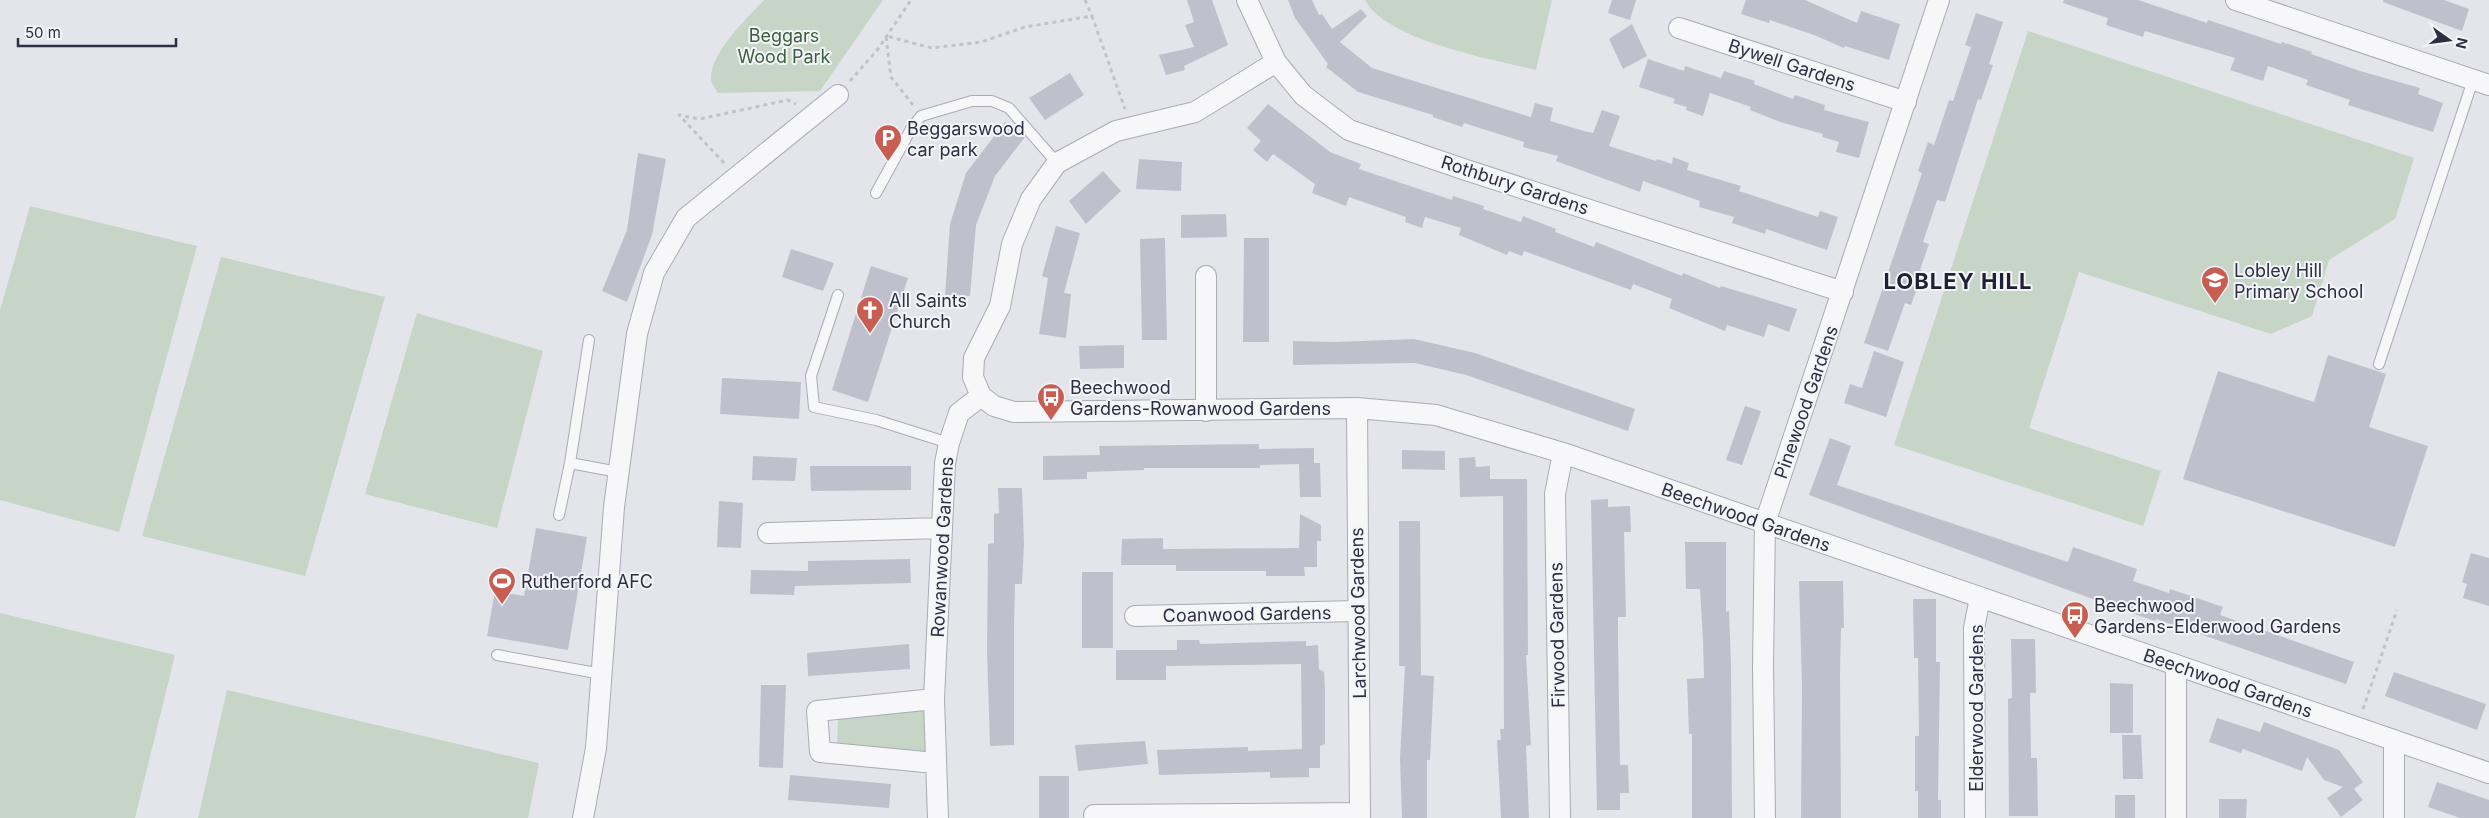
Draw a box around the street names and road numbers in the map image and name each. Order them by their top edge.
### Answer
street label: Bywell Gardens [1726,35,1858,95]
street label: Rothbury Gardens [1438,151,1592,219]
street label: Pinewood Gardens [1770,323,1842,481]
street label: Rowanwood Gardens [927,456,957,638]
street label: Beechwood Gardens [1659,478,1833,556]
street label: Larchwood Gardens [1346,527,1370,699]
street label: Firwood Gardens [1545,562,1569,708]
street label: Coanwood Gardens [1163,602,1331,626]
street label: Elderwood Gardens [1966,624,1987,792]
street label: Beechwood Gardens [2141,644,2315,722]

